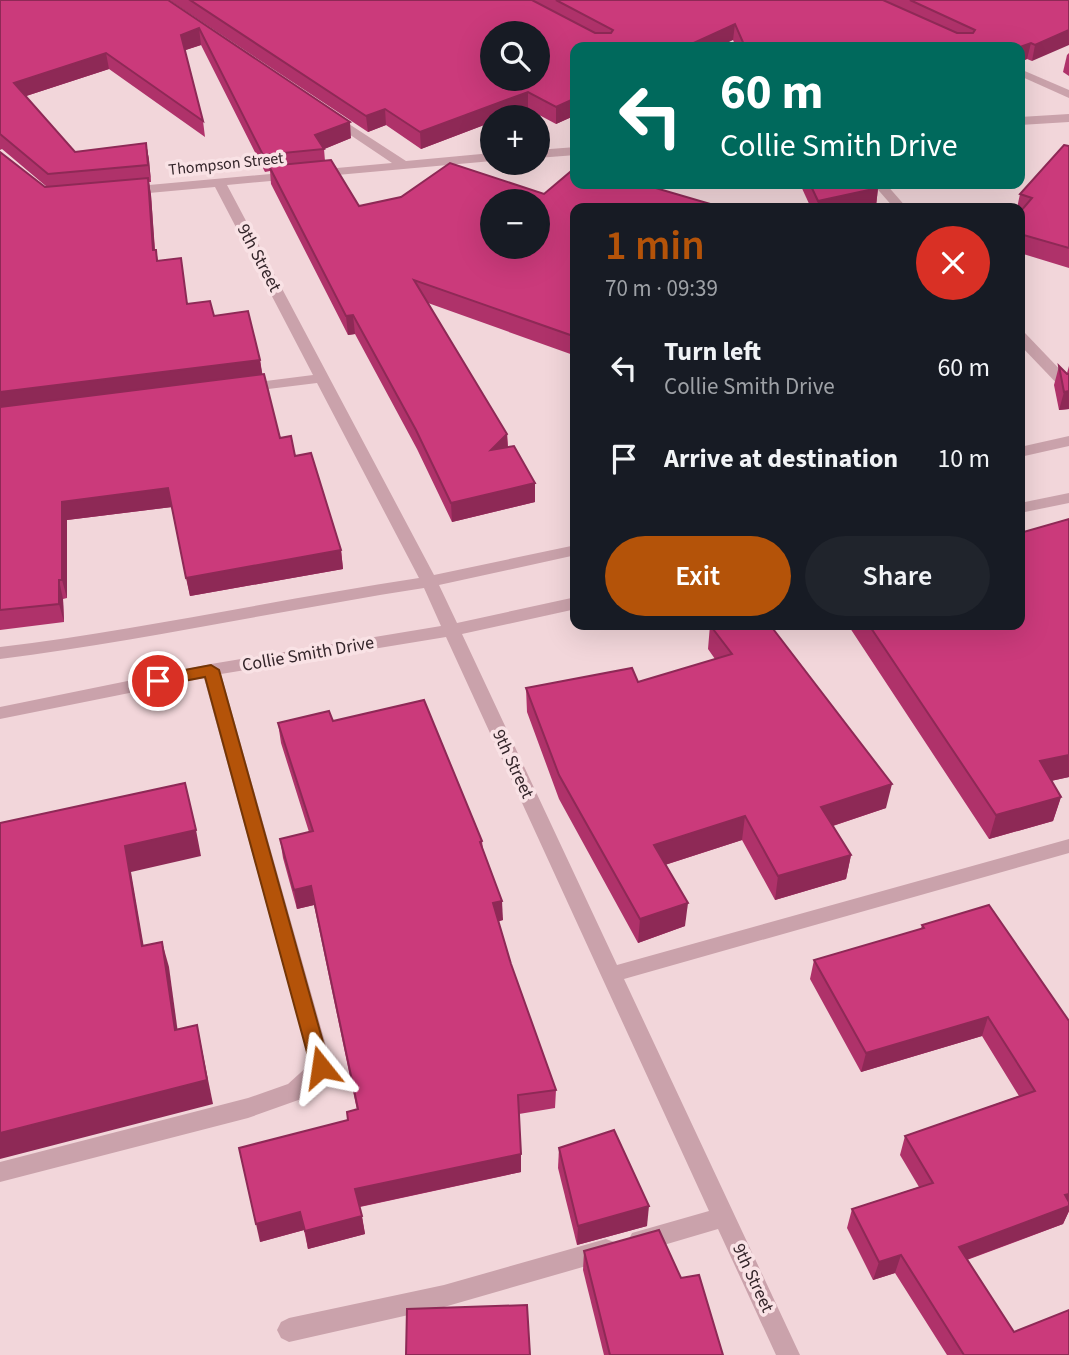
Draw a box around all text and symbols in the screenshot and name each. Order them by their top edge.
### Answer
map controls [480,21,550,259]
button: search [480,21,550,91]
text: 60 m [720,58,824,128]
icon: left [605,70,696,161]
button: + [480,105,550,175]
text: Collie Smith Drive [720,123,958,169]
street label: Thompson Street [167,147,285,181]
button: − [480,189,550,259]
text: 1 min [605,216,705,276]
street label: 9th Street [231,220,287,296]
button: close [916,226,990,300]
text: 70 m · 09:39 [605,272,718,305]
text: Turn left [664,333,761,370]
icon: left [605,349,643,387]
text: 60 m [937,349,990,386]
text: Collie Smith Drive [664,370,835,403]
icon: arrive [605,440,643,478]
text: Arrive at destination [664,440,898,477]
text: 10 m [937,440,990,477]
button: Exit [605,536,791,616]
button: Share [805,536,990,616]
street label: Collie Smith Drive [240,630,376,678]
pin [128,651,188,711]
icon: arrive [139,662,177,700]
street label: 9th Street [486,725,540,803]
position arrow [284,1030,358,1104]
street label: 9th Street [726,1239,780,1317]

